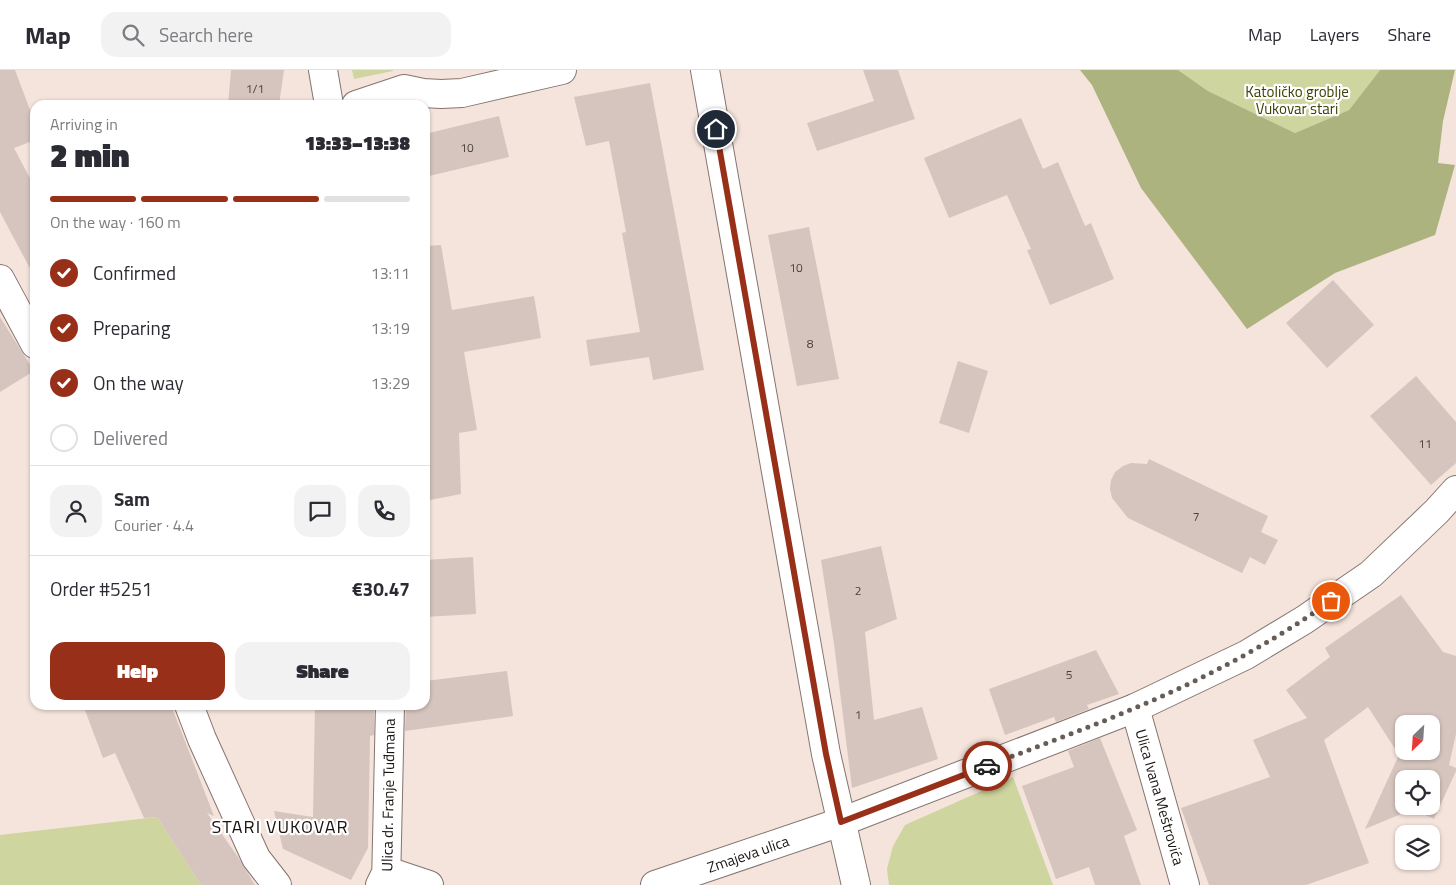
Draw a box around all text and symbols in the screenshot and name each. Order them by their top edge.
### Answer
search box [101,12,451,57]
text: Map [25,17,71,53]
text: Search here [159,20,253,49]
icon: search [119,21,147,49]
text: Map [1248,21,1282,48]
text: Layers [1310,21,1359,48]
text: Share [1387,21,1431,48]
house number: 1/1 [246,79,264,98]
park label: Katoličko groblje Vukovar stari [1245,80,1349,120]
pin [695,108,737,150]
text: Arriving in [50,112,118,136]
icon: home [702,115,730,143]
text: 13:33–13:38 [305,128,410,157]
text: 2 min [50,131,130,179]
house number: 10 [460,138,474,157]
text: On the way · 160 m [50,210,181,234]
text: Confirmed [93,258,176,287]
house number: 10 [789,258,803,277]
icon: check [50,259,78,287]
text: 13:11 [371,261,410,285]
text: Preparing [93,313,170,342]
icon: check [50,314,78,342]
text: 13:19 [371,316,410,340]
house number: 8 [807,334,814,353]
text: On the way [93,368,184,397]
icon: check [50,369,78,397]
text: 13:29 [371,371,410,395]
text: Delivered [93,423,168,452]
house number: 11 [1418,434,1432,453]
text: Sam [114,484,150,513]
button: person [50,485,102,537]
button: chat [294,485,346,537]
button: phone [358,485,410,537]
house number: 7 [1193,507,1199,526]
text: Courier · 4.4 [114,513,194,537]
text: Order #5251 [50,574,152,603]
text: €30.47 [352,574,410,603]
pin [1310,580,1352,622]
house number: 2 [855,581,861,600]
icon: bag [1317,587,1345,615]
button: Help [50,642,225,700]
button: Share [235,642,410,700]
house number: 5 [1066,665,1073,684]
house number: 1 [855,705,861,724]
north arrow [1395,715,1440,760]
map controls [1395,715,1440,870]
street label: Ulica dr. Franje Tuđmana [375,718,401,872]
street label: Ulica Ivana Meštrovića [1130,726,1191,868]
courier [962,741,1012,791]
icon: car [973,752,1001,780]
button: locate [1395,770,1440,815]
district label: STARI VUKOVAR [211,813,349,840]
button: layers [1395,825,1440,870]
street label: Zmajeva ulica [704,829,793,879]

